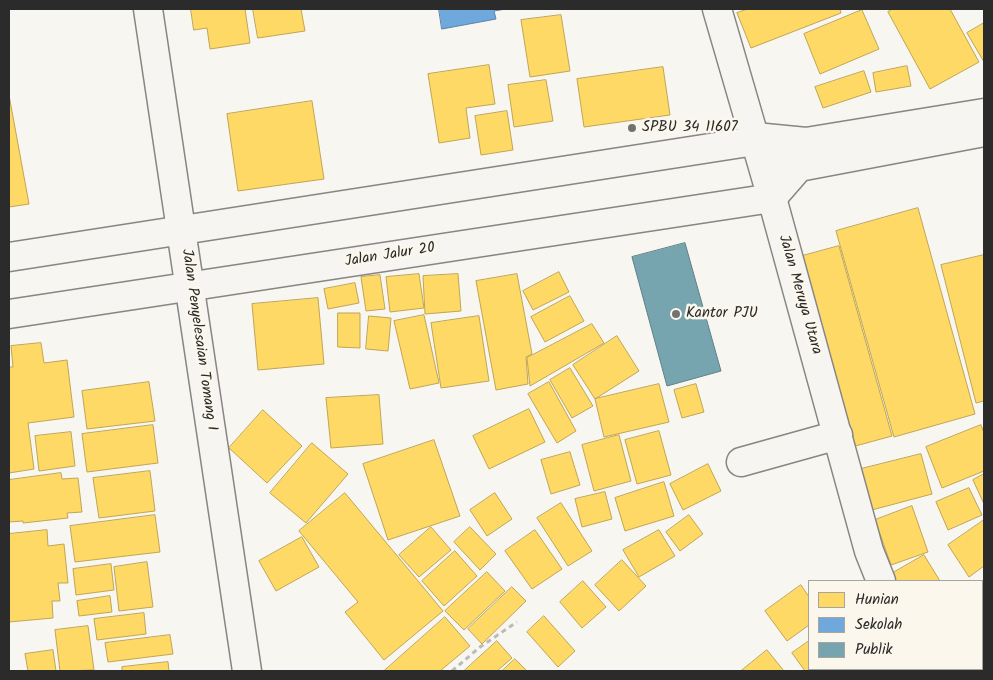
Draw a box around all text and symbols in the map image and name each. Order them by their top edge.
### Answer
place label: SPBU 34 11607 [642,119,738,137]
marker: SPBU 34 11607 [626,122,638,134]
street label: Jalan Meruya Utara [773,233,825,357]
street label: Jalan Jalur 20 [344,240,436,272]
street label: Jalan Penyelesaian Tomang I [176,248,220,432]
place label: Kantor PJU [686,305,758,323]
marker: Kantor PJU [670,308,682,320]
legend [808,580,983,670]
text: Hunian [855,588,899,612]
text: Sekolah [855,613,902,637]
text: Publik [855,638,893,662]

